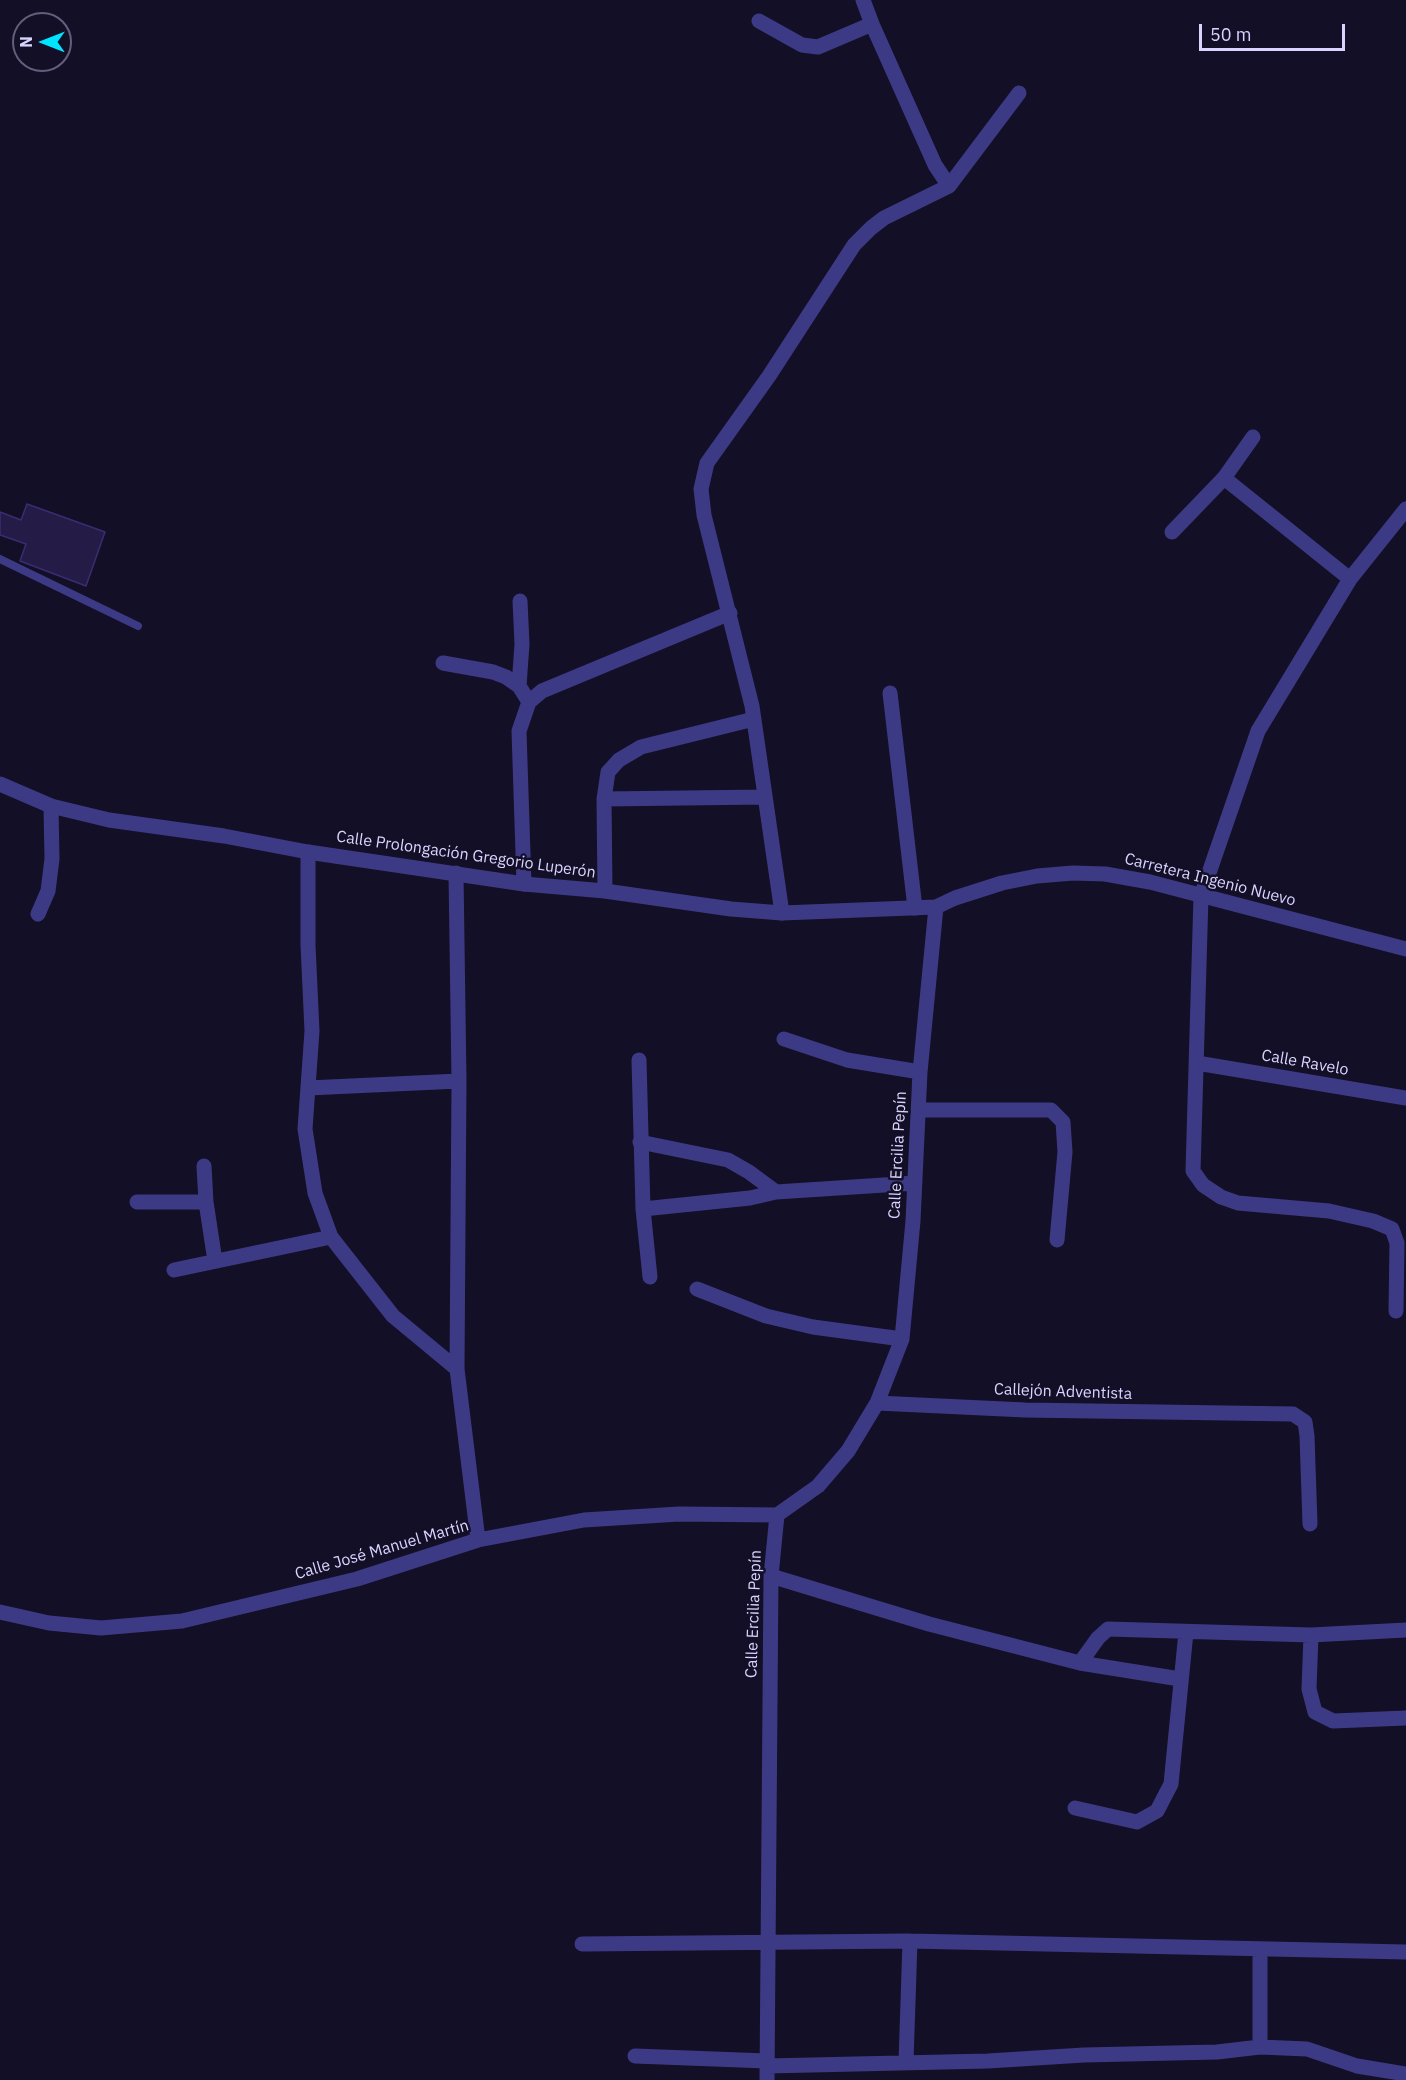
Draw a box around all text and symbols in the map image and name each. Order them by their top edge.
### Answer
north arrow [12,12,72,72]
scale bar [1202,12,1348,50]
text: 50 m [1210,23,1252,46]
text: N [16,36,36,48]
street label: Calle Prolongación Gregorio Luperón [335,827,597,883]
street label: Carretera Ingenio Nuevo [1122,849,1298,911]
street label: Calle Ravelo [1260,1046,1350,1080]
street label: Calle Ercilia Pepín [885,1091,911,1219]
street label: Callejón Adventista [994,1380,1132,1404]
street label: Calle José Manuel Martín [293,1516,471,1584]
street label: Calle Ercilia Pepín [742,1550,766,1678]

